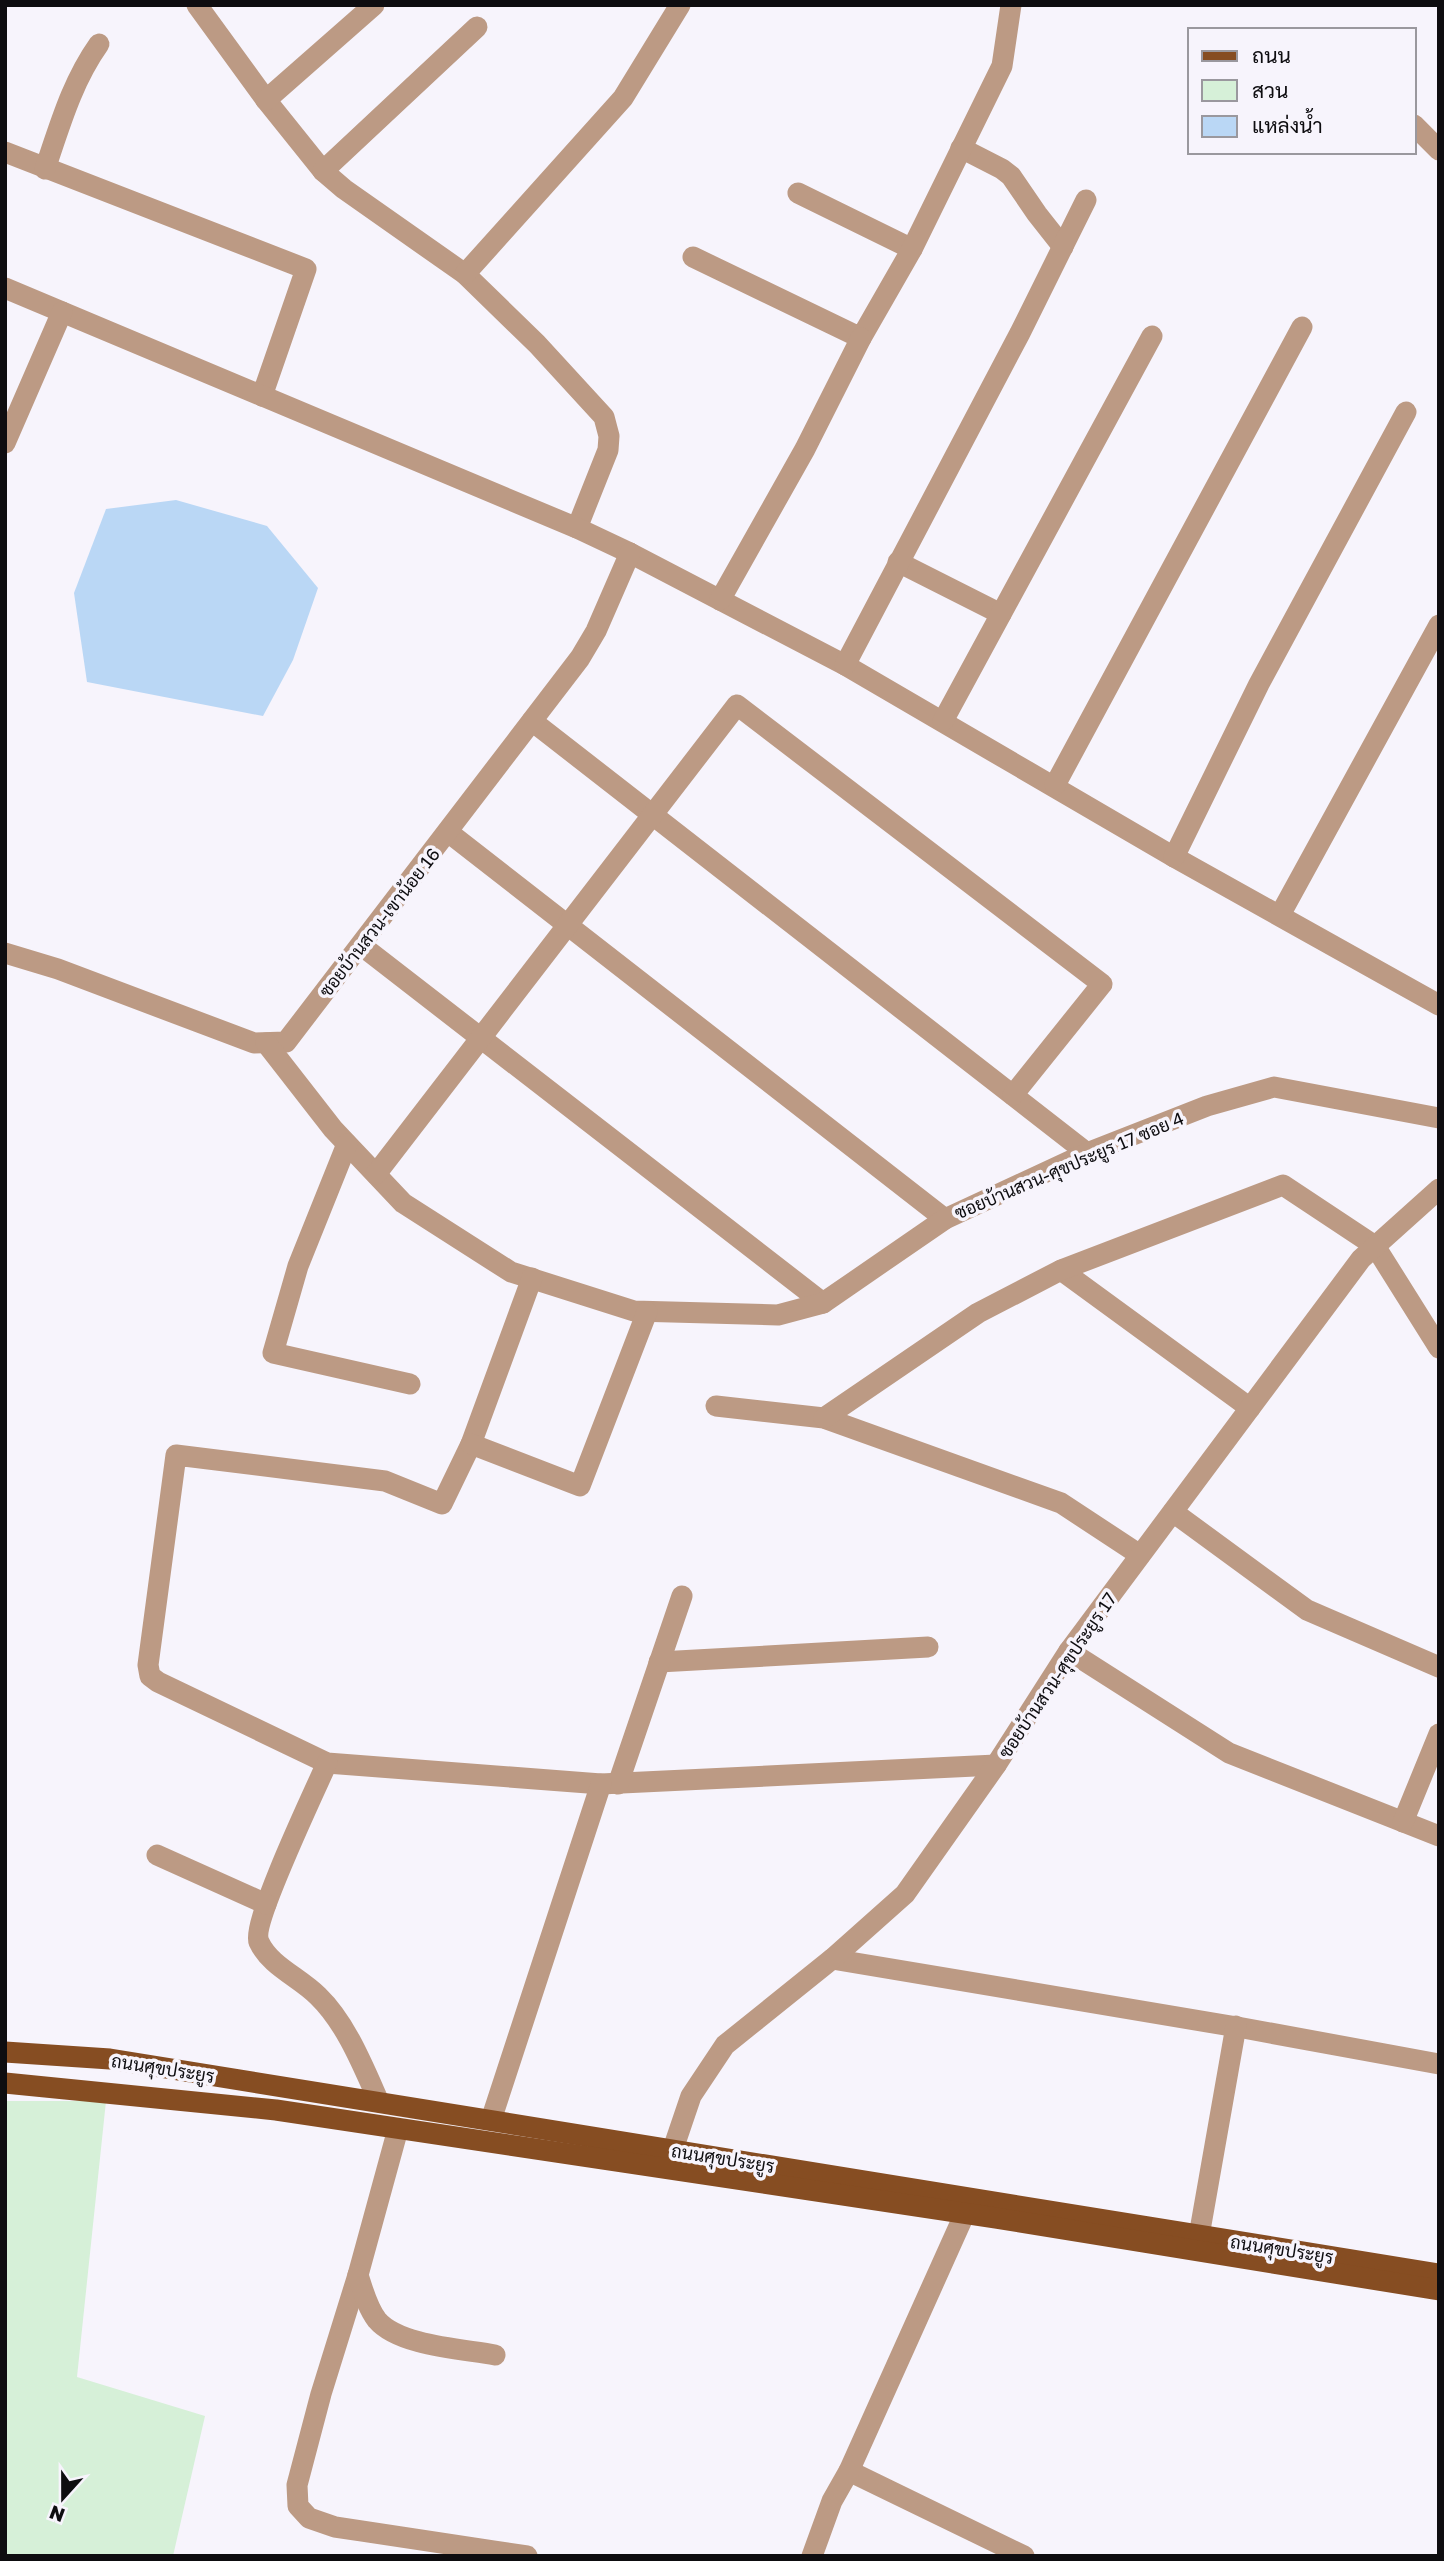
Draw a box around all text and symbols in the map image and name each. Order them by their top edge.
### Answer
legend [1188,28,1416,154]
text: ถนน [1252,42,1291,68]
text: สวน [1252,77,1288,103]
text: แหล่งน้ำ [1252,108,1323,138]
street label: ซอยบ้านสวน-เขาน้อย 16 [314,843,444,1001]
street label: ซอยบ้านสวน-ศุขประยูร 17 ซอย 4 [951,1107,1188,1226]
street label: ซอยบ้านสวน-ศุขประยูร 17 [993,1588,1123,1764]
street label: ถนนศุขประยูร [109,2049,216,2090]
street label: ถนนศุขประยูร [669,2139,776,2180]
street label: ถนนศุขประยูร [1228,2230,1335,2271]
north arrow [28,2463,98,2533]
text: N [46,2501,68,2528]

